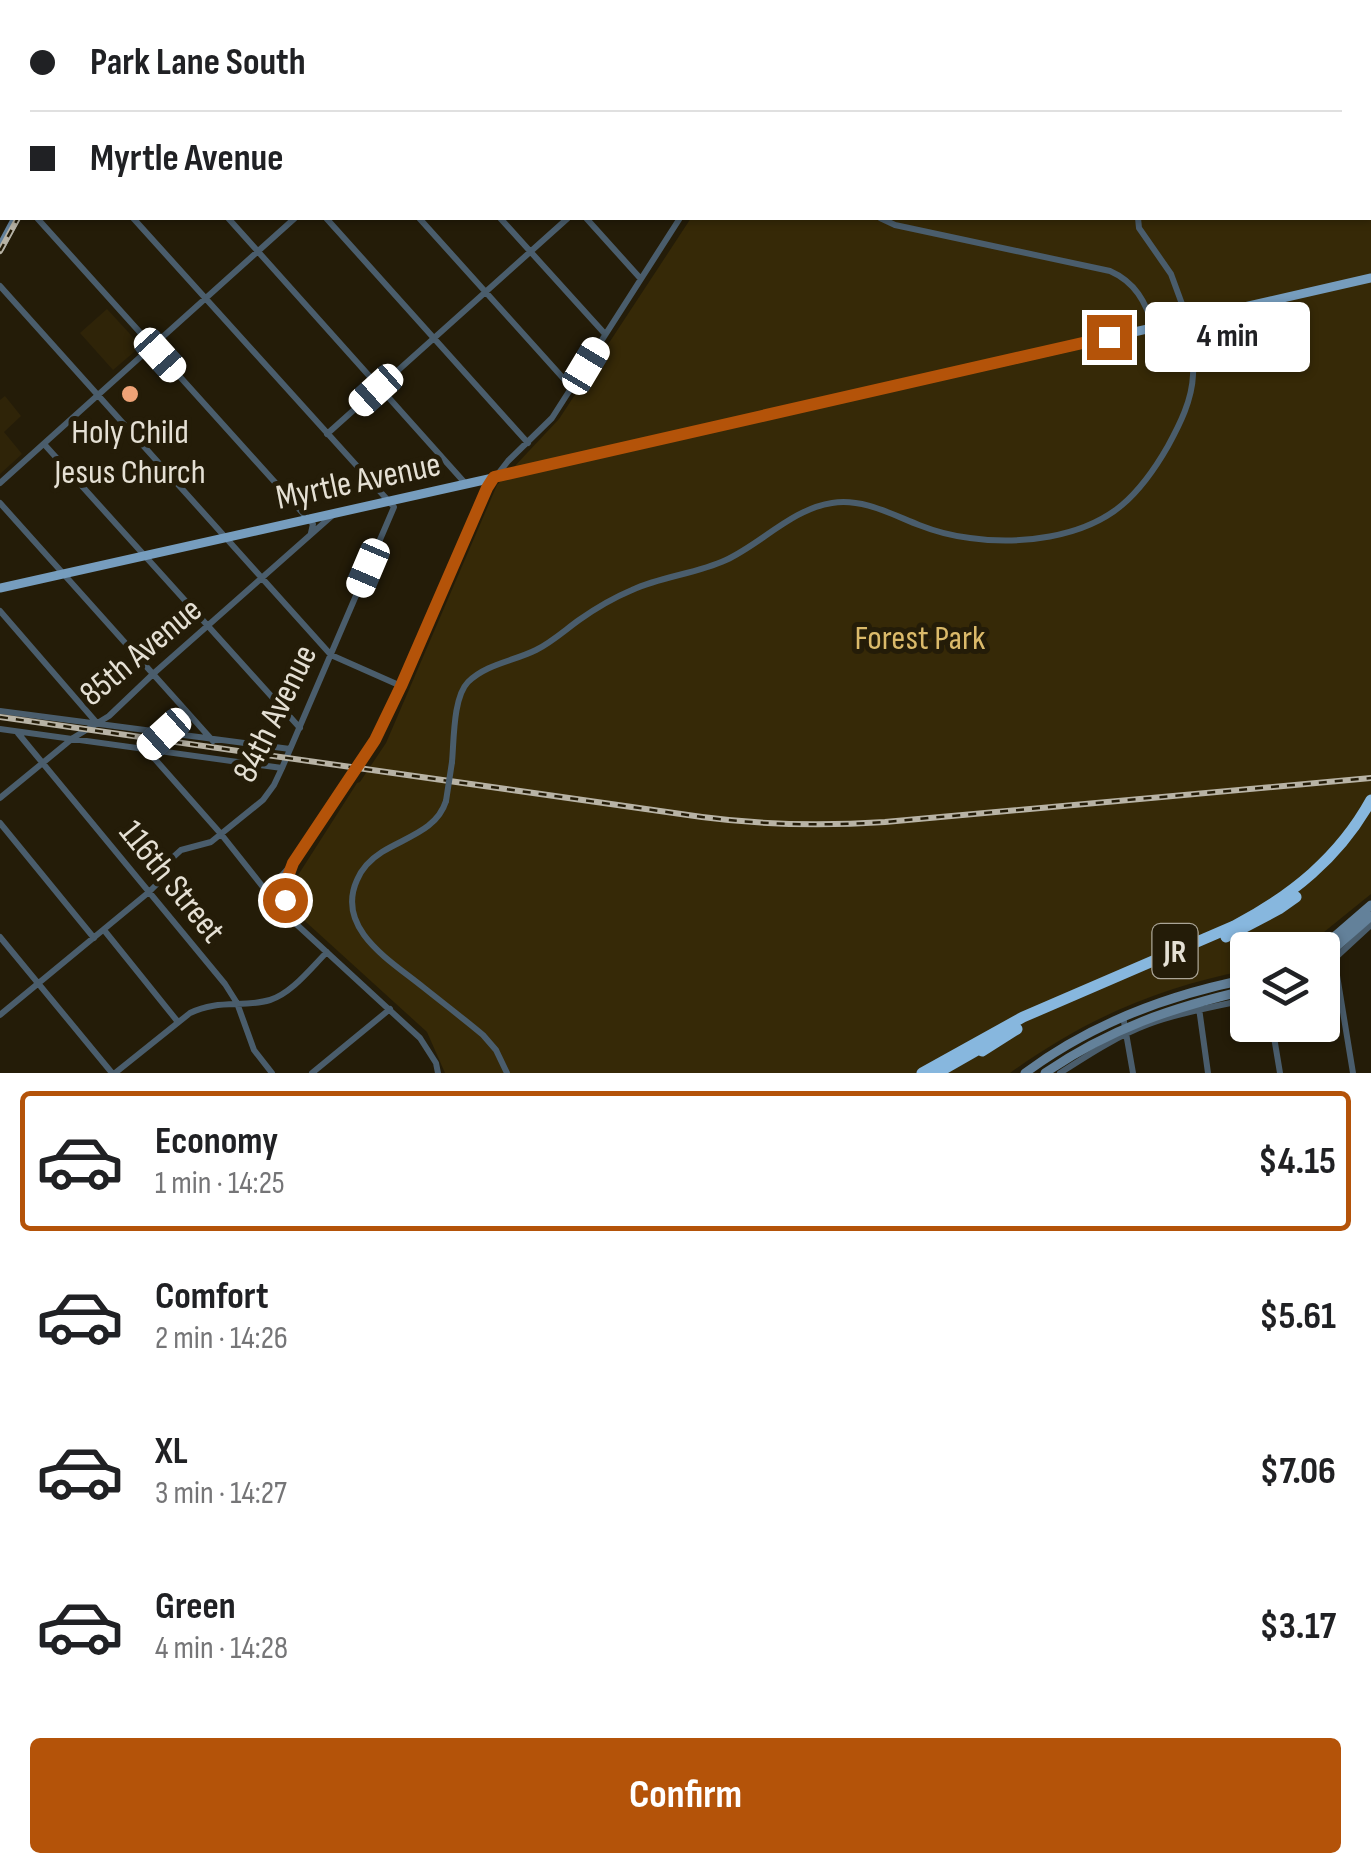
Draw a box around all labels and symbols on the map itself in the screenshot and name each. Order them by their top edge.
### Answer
callout: 4 min [1144,302,1309,372]
route end [1087,315,1132,360]
car [129,323,191,387]
car [558,333,614,399]
car [344,359,408,421]
marker: Holy Child Jesus Church [119,383,141,405]
place label: Holy Child Jesus Church [53,411,206,494]
street label: Myrtle Avenue [272,443,445,520]
car [342,535,394,601]
street label: 85th Avenue [71,589,211,716]
park label: Forest Park [855,617,986,660]
street label: 84th Avenue [224,638,327,789]
car [132,703,196,765]
street label: 116th Street [110,812,234,952]
route start [263,878,308,923]
road number: JR [1152,924,1198,978]

